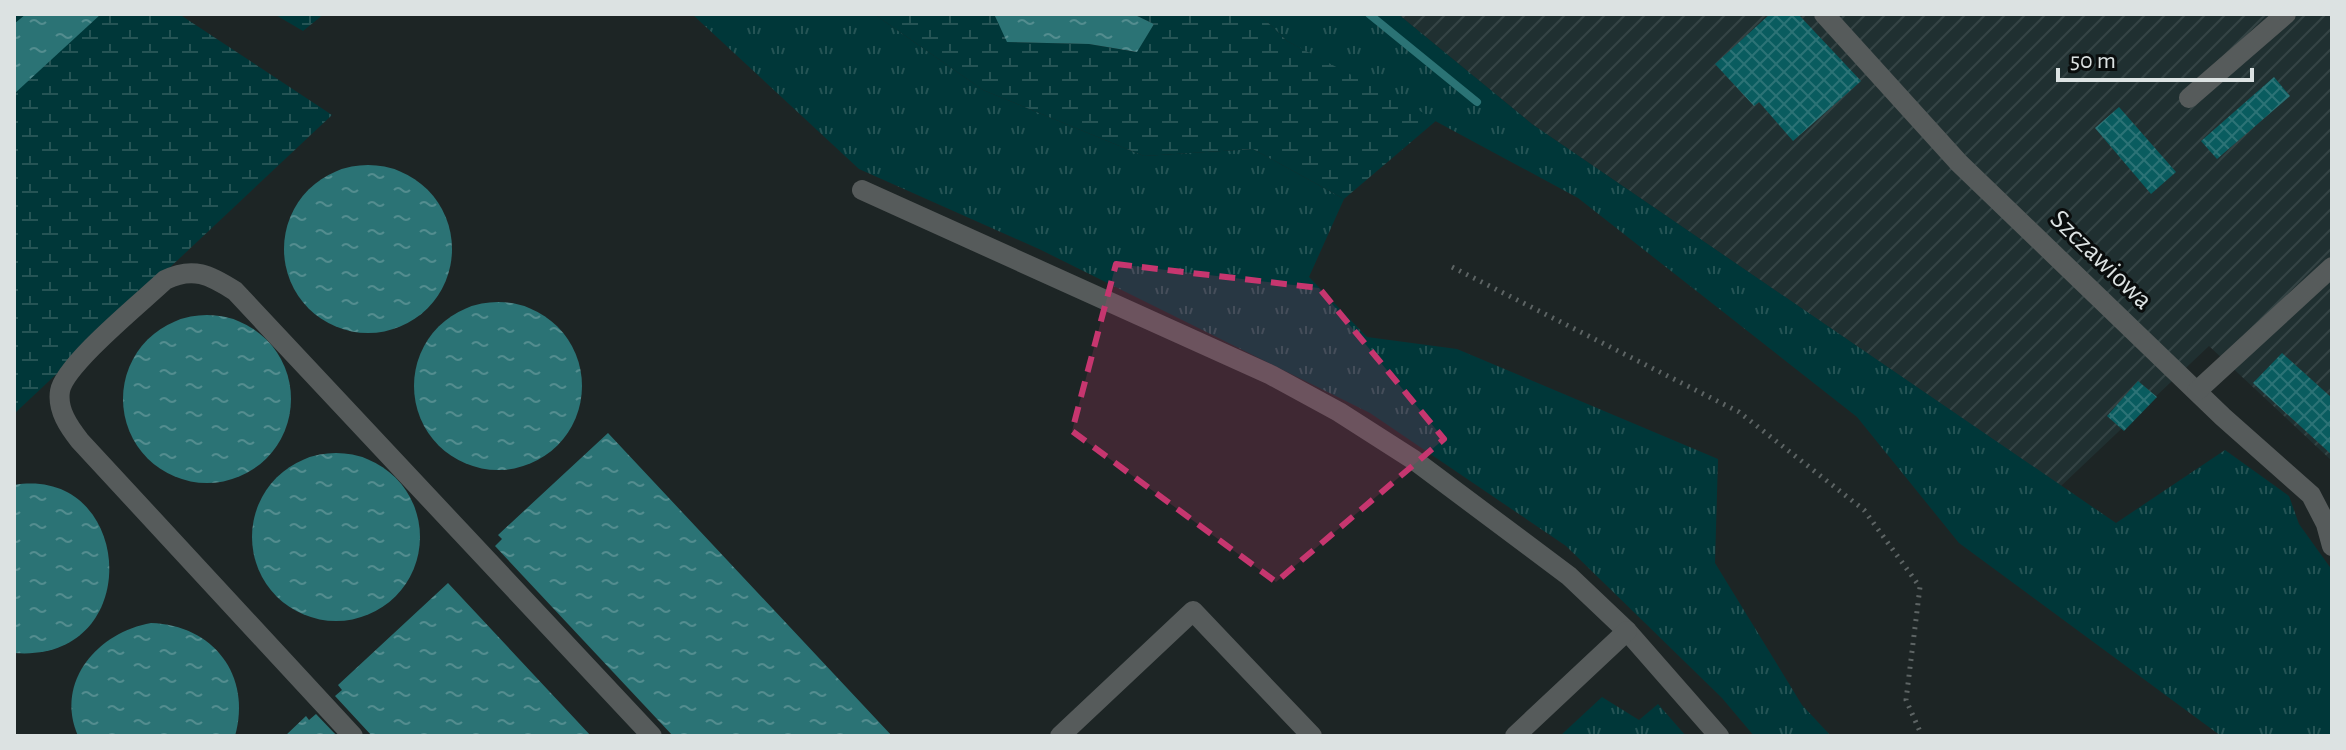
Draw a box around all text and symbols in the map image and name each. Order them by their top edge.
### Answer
scale bar [2058,32,2252,82]
text: 50 m [2070,49,2116,73]
street label: Szczawiowa [2045,205,2157,315]

